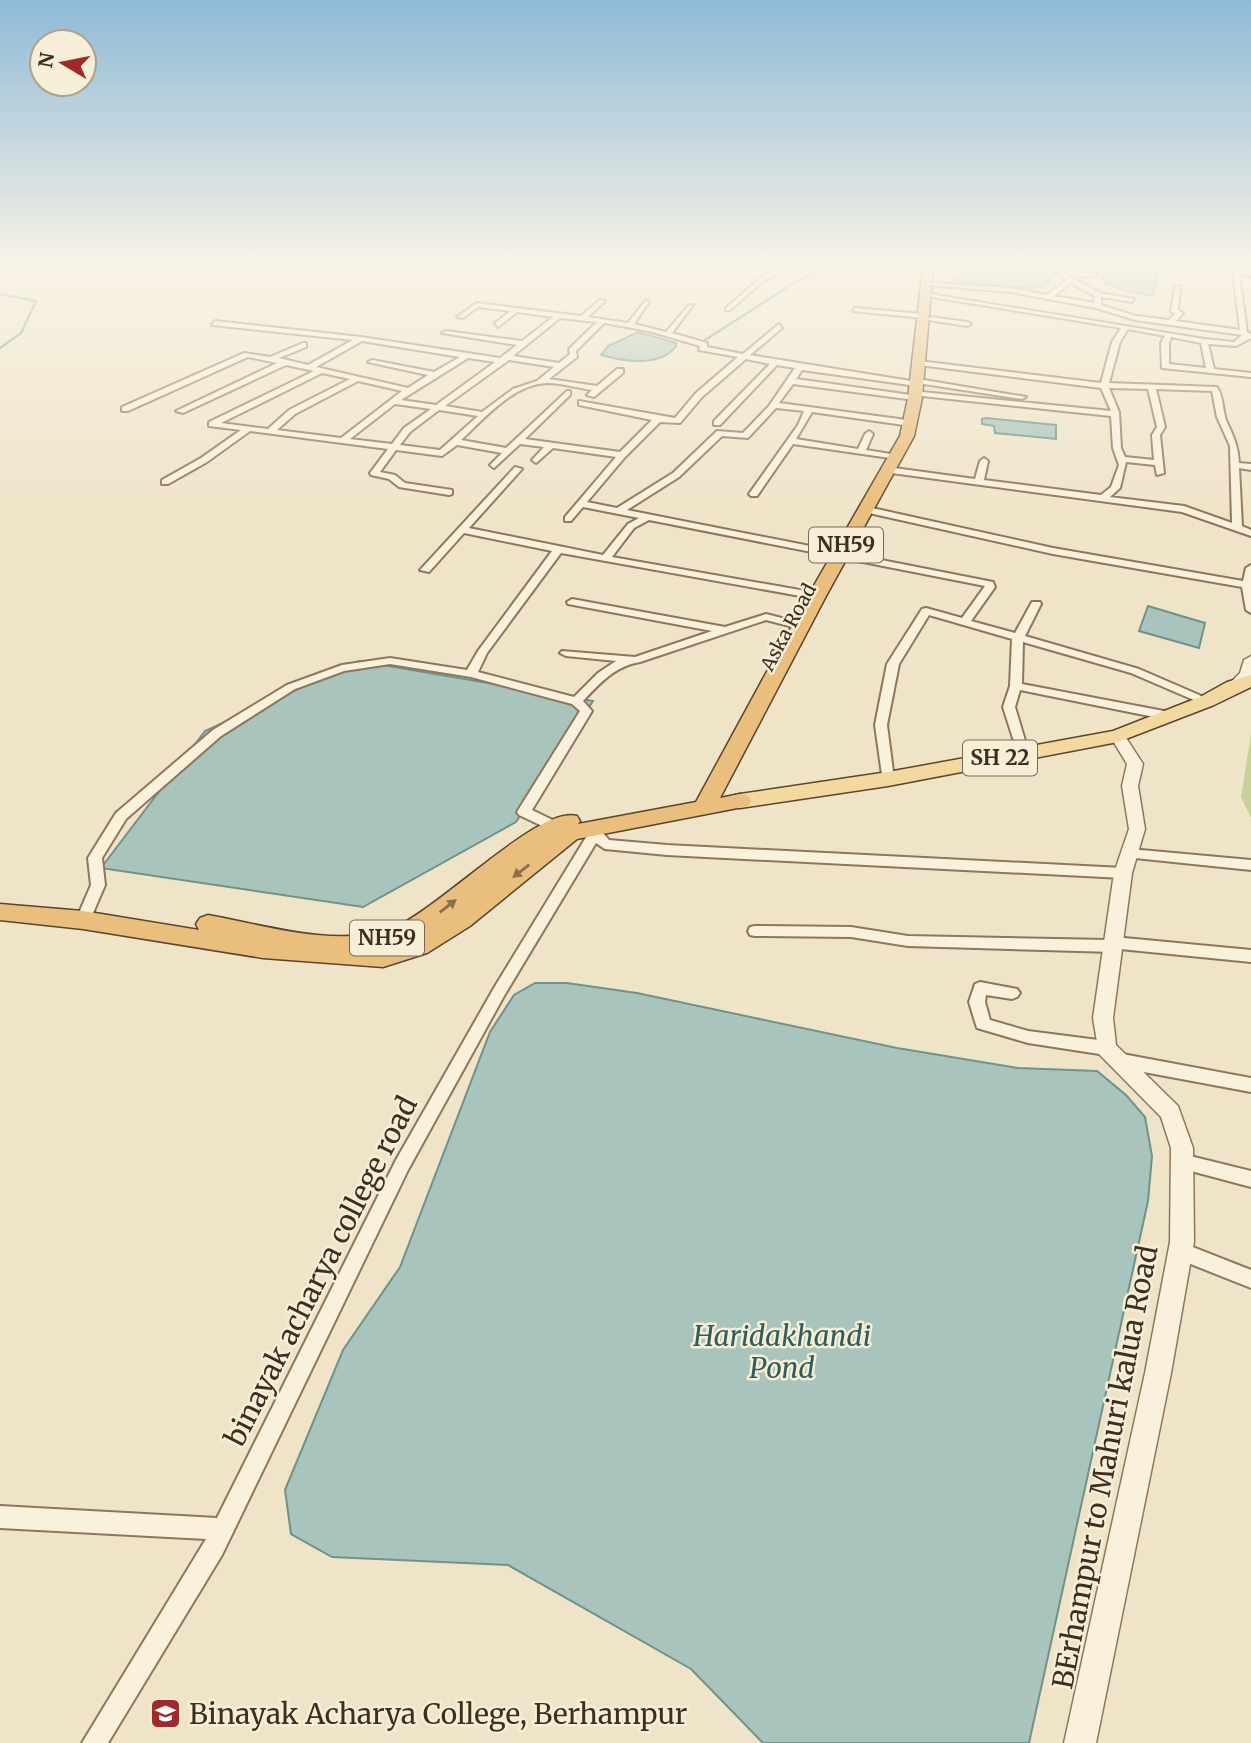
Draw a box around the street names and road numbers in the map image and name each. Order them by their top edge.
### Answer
road number: NH59 [809,528,883,562]
street label: Aska Road [755,579,821,676]
road number: SH 22 [963,740,1037,776]
road number: NH59 [350,920,424,956]
street label: binayak acharya college road [216,1090,425,1453]
street label: BErhampur to Mahuri kalua Road [1044,1242,1166,1692]

